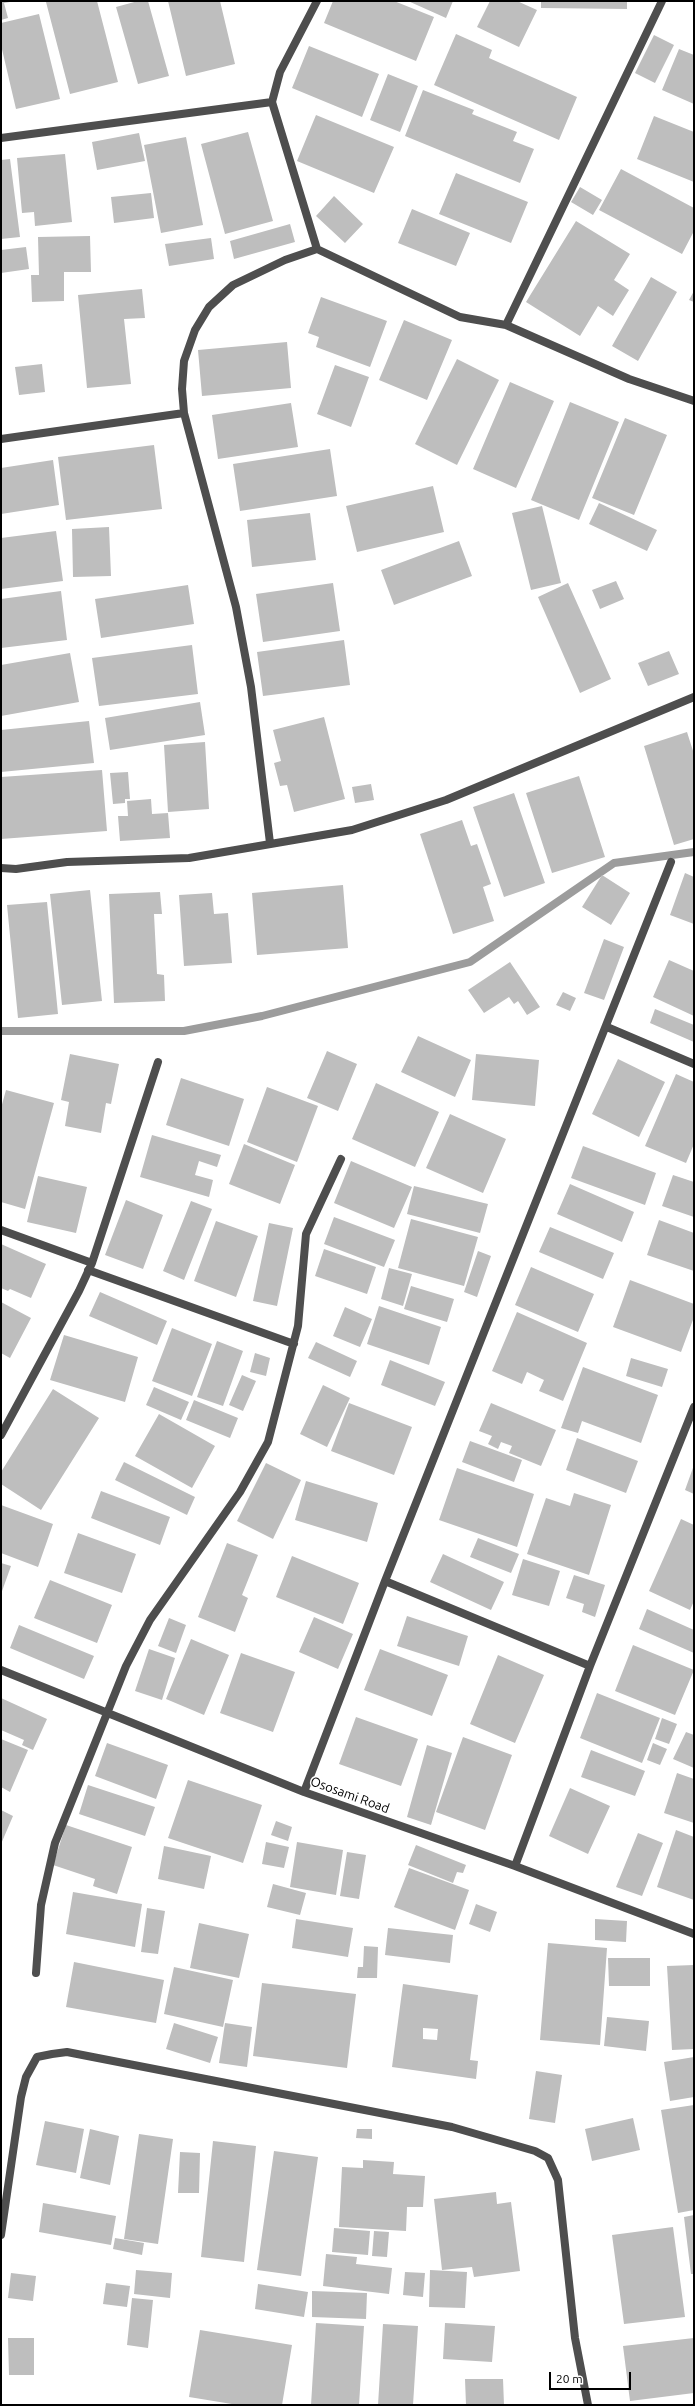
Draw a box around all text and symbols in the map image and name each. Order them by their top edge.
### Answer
street label: Ososami Road [308,1773,392,1817]
scale bar [551,2364,633,2390]
text: 20 m [556,2372,583,2385]

